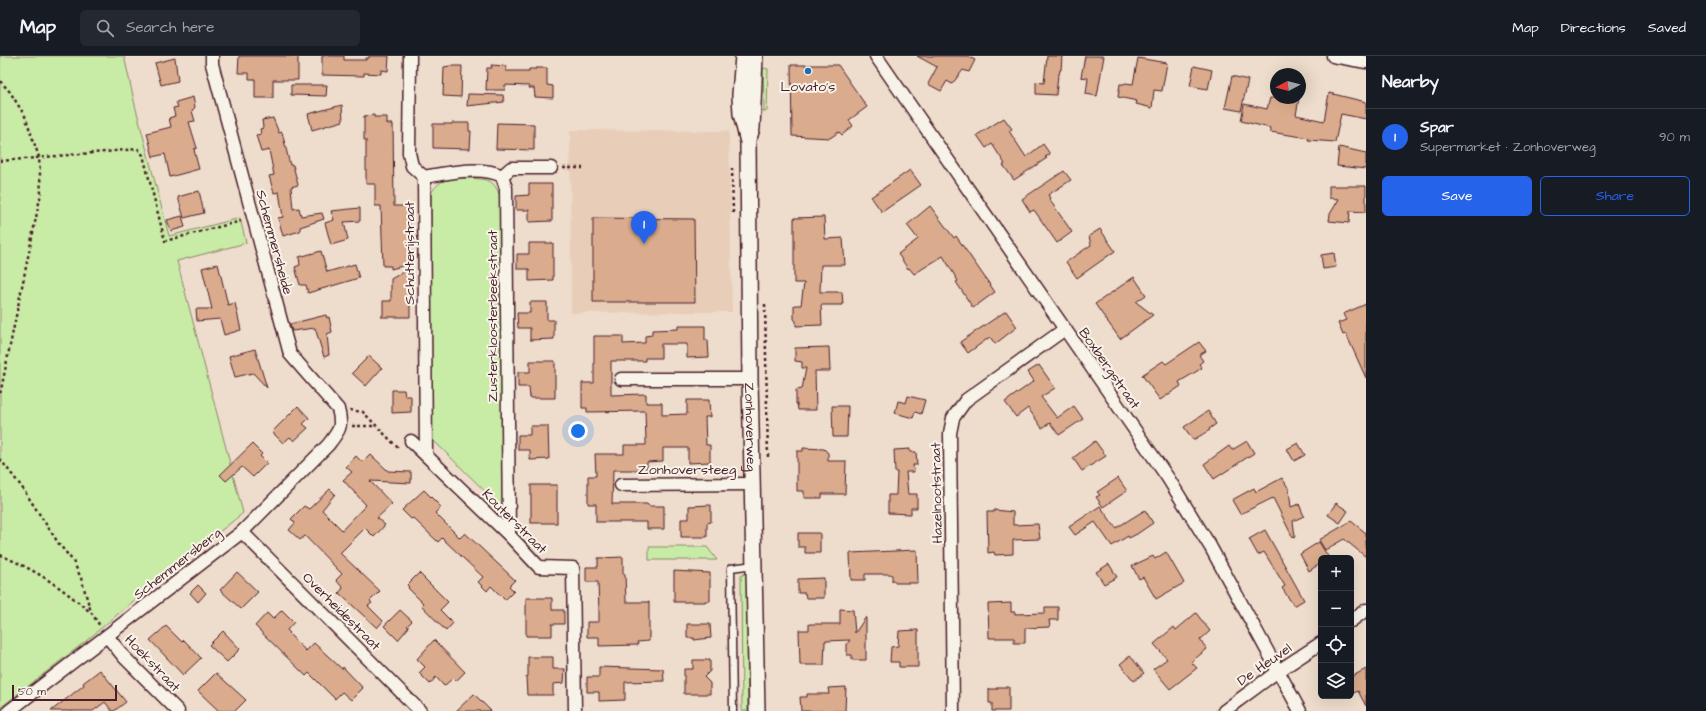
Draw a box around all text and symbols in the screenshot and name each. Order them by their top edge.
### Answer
search box [80,10,360,46]
text: Map [20,14,56,41]
icon: search [94,17,116,39]
text: Search here [126,17,215,38]
text: Map [1512,18,1539,38]
text: Directions [1561,18,1626,38]
text: Saved [1648,18,1686,38]
marker: Lovato's [803,66,813,76]
north arrow [1270,68,1306,104]
text: Nearby [1382,70,1439,94]
place label: Lovato's [781,77,835,97]
text: Spar [1420,117,1454,138]
text: 1 [1394,128,1396,146]
text: 90 m [1659,128,1690,146]
text: Supermarket · Zonhoverweg [1420,138,1596,156]
button: Save [1382,176,1532,216]
button: Share [1540,176,1690,216]
street label: Schemmersheide [250,188,298,297]
street label: Schutterijstraat [400,201,420,305]
pin: 1 [631,211,657,244]
street label: Zusterkloosterbeekstraat [483,229,503,402]
street label: Boxbergstraat [1074,324,1145,414]
street label: Zonhoverweg [739,382,761,472]
your location [568,421,588,441]
street label: Hazelnootstraat [926,442,948,544]
street label: Zonhoversteeg [638,460,736,480]
street label: Kouterstraat [477,485,552,559]
street label: Schemmersberg [129,523,226,605]
map controls [1318,555,1354,699]
button: + [1318,555,1354,591]
street label: Overheidestraat [298,568,385,656]
button: − [1318,591,1354,627]
button: locate [1318,627,1354,663]
street label: Hoekstraat [120,631,185,697]
street label: De Heuvel [1233,639,1296,691]
button: layers [1318,663,1354,699]
scale bar [12,683,117,702]
text: 50 m [18,684,46,699]

